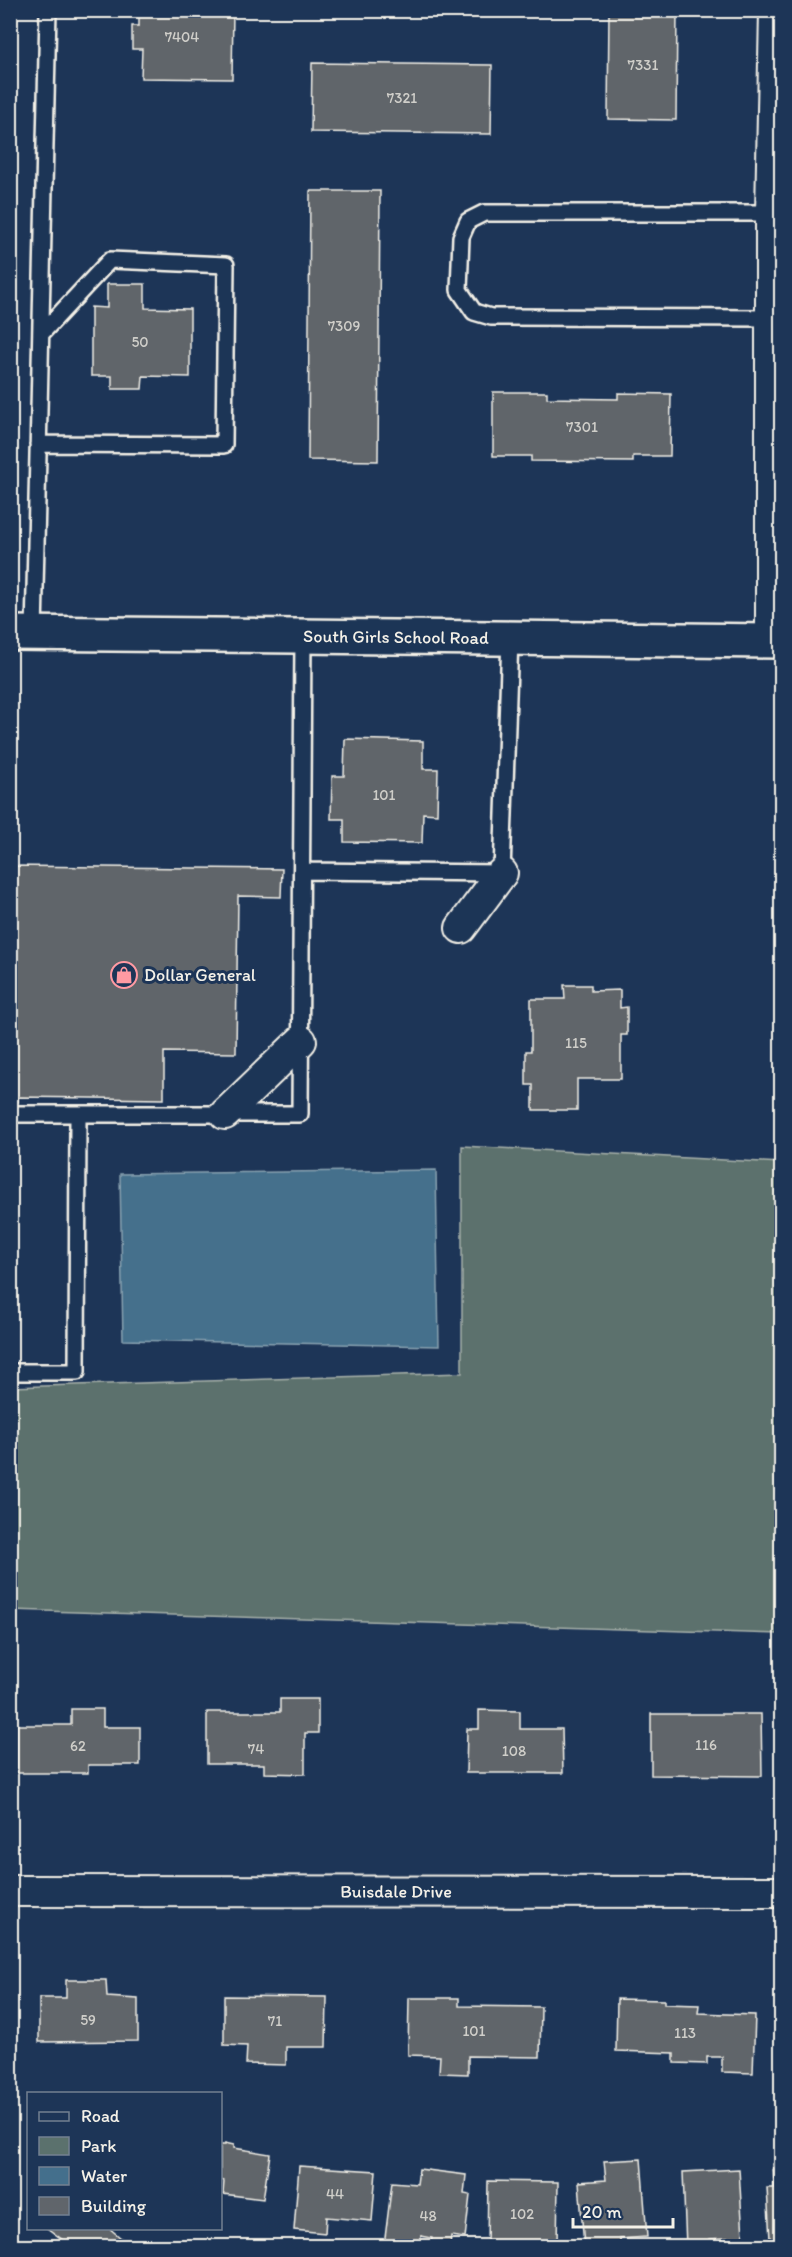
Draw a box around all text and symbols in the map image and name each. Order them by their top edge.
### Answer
house number: 7404 [165,28,199,46]
house number: 7331 [628,56,658,74]
house number: 7321 [387,89,417,107]
house number: 7309 [328,317,361,335]
house number: 50 [131,333,149,351]
house number: 7301 [566,418,598,436]
street label: South Girls School Road [303,625,489,649]
house number: 101 [372,786,396,804]
shop icon: Dollar General [109,960,139,990]
place label: Dollar General [144,964,256,986]
house number: 115 [565,1034,587,1052]
house number: 116 [695,1736,717,1754]
house number: 62 [70,1737,86,1755]
house number: 74 [248,1740,264,1758]
house number: 108 [502,1742,526,1760]
street label: Buisdale Drive [340,1880,452,1903]
house number: 59 [80,2011,96,2029]
house number: 71 [268,2012,282,2030]
house number: 101 [462,2022,486,2040]
house number: 113 [674,2024,696,2042]
legend [27,2092,222,2230]
text: Road [81,2105,120,2127]
text: Park [81,2135,116,2157]
text: Water [81,2165,127,2187]
house number: 44 [326,2185,344,2203]
scale bar [573,2191,674,2229]
text: Building [81,2195,147,2217]
text: 20 m [582,2201,622,2223]
house number: 102 [510,2205,534,2223]
house number: 48 [419,2207,437,2225]

